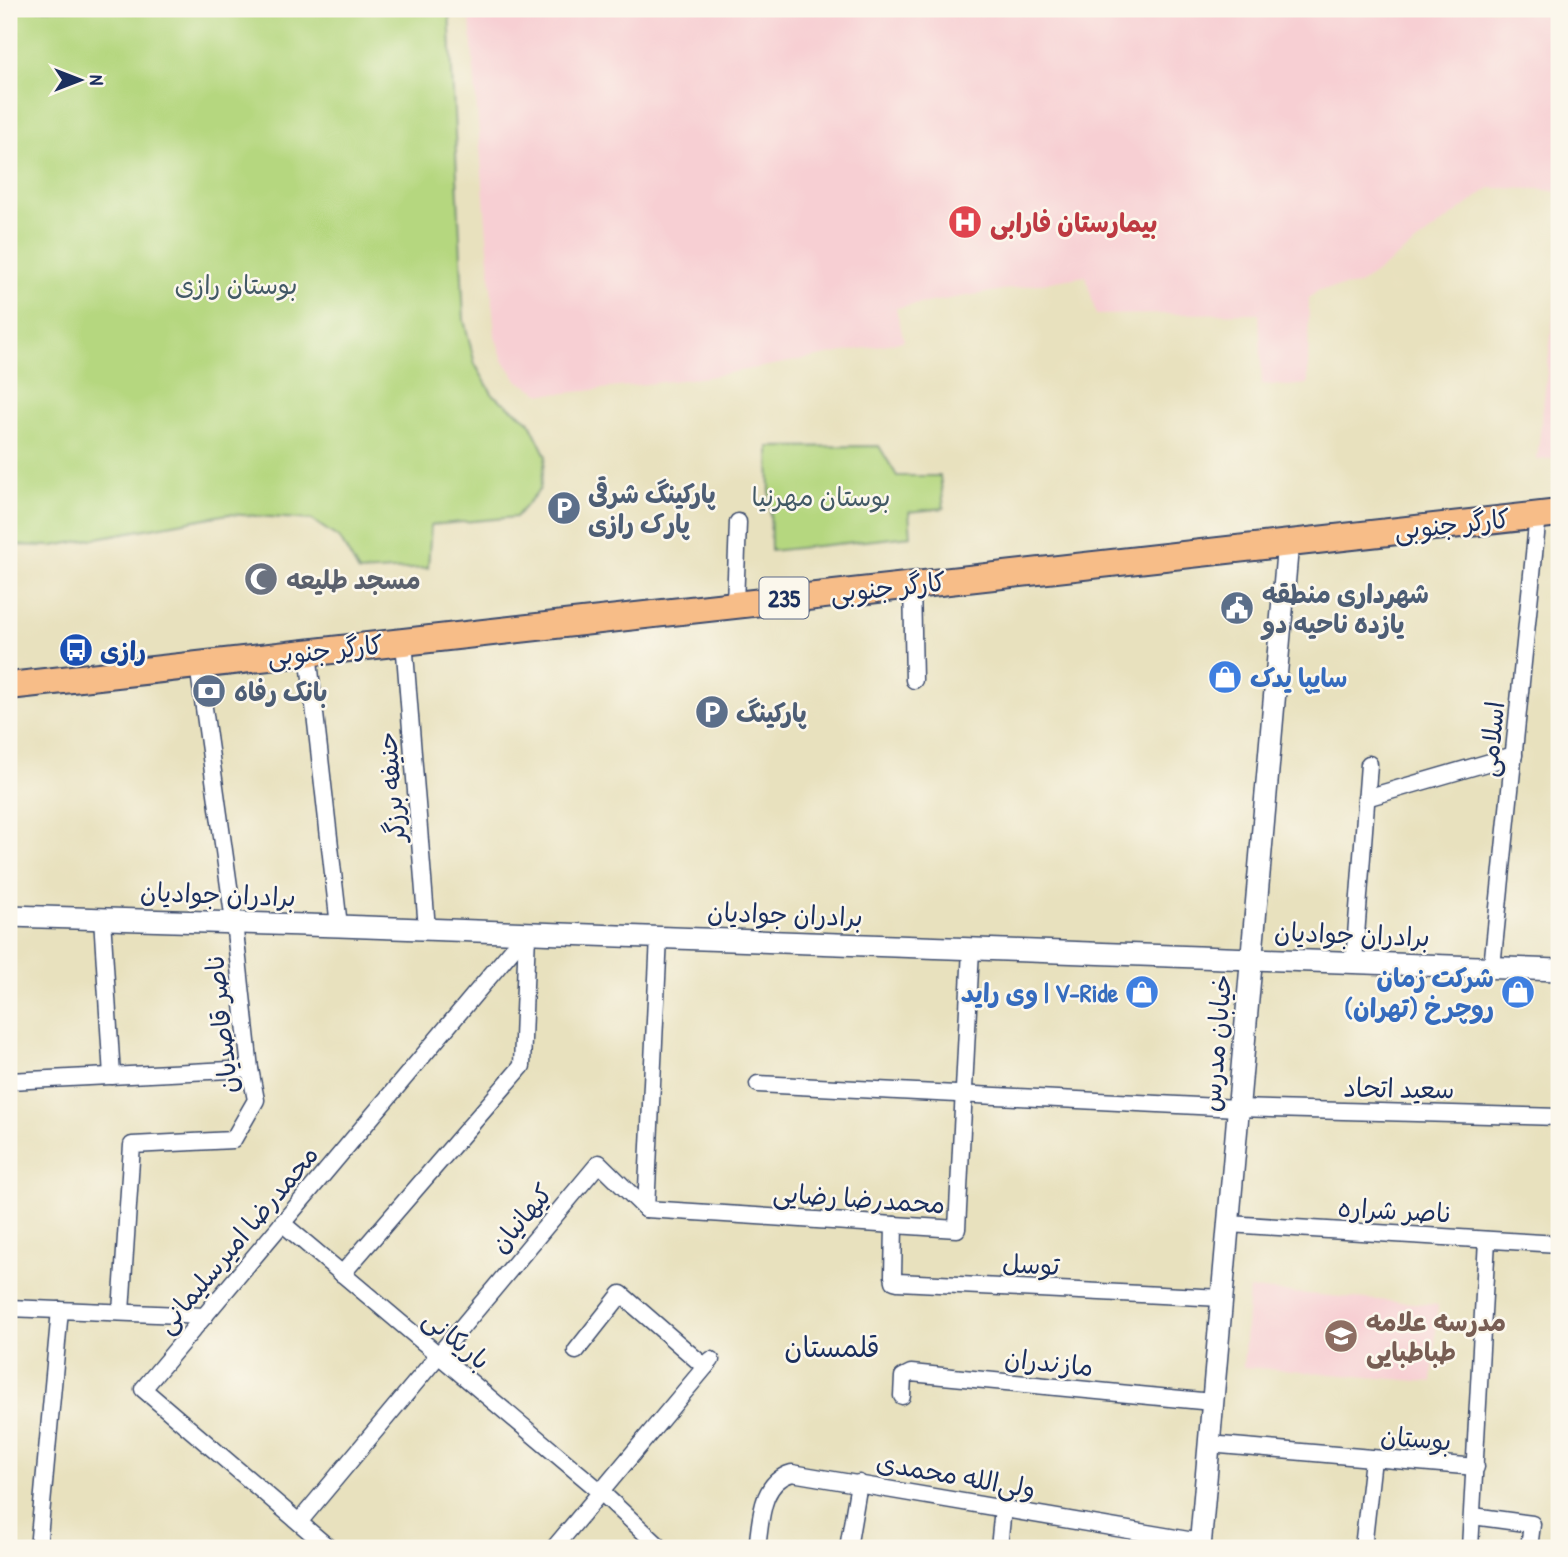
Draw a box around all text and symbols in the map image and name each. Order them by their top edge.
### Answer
north arrow [46,46,116,116]
text: N [84,75,110,85]
hospital icon: بیمارستان فارابی [946,203,984,241]
place label: بیمارستان فارابی [990,205,1158,240]
park label: بوستان رازی [175,267,297,302]
place label: پارکینگ شرقی پارک رازی [588,476,716,541]
park label: بوستان مهرنیا [751,479,891,514]
parking icon: پارکینگ شرقی پارک رازی [545,489,583,527]
street label: کارگر جنوبی [1392,501,1512,547]
mosque icon: مسجد طلیعه [242,560,280,598]
place label: مسجد طلیعه [286,562,421,597]
street label: کارگر جنوبی [828,564,948,610]
place label: شهرداری منطقه یازده ناحیه دو [1260,576,1429,641]
road number: 235 [760,578,808,618]
public building icon: شهرداری منطقه یازده ناحیه دو [1218,589,1256,627]
street label: کارگر جنوبی [265,627,385,673]
bus stop icon: رازی [57,631,95,669]
place label: رازی [100,633,146,668]
shop icon: سایپا یدک [1206,658,1244,696]
place label: سایپا یدک [1250,660,1347,695]
bank icon: بانک رفاه [190,672,228,710]
place label: بانک رفاه [234,674,328,709]
parking icon: پارکینگ [693,693,731,731]
place label: پارکینگ [736,695,807,730]
street label: اسلامی [1470,699,1512,779]
street label: حنیفه برزگر [369,730,413,846]
street label: برادران جوادیان [140,874,296,914]
street label: برادران جوادیان [707,894,863,934]
street label: برادران جوادیان [1274,914,1430,954]
street label: ناصر قاصدیان [196,953,246,1095]
place label: شرکت زمان روچرخ (تهران) [1344,960,1494,1025]
shop icon: وی راید | V-Ride [1123,973,1161,1011]
street label: خیابان مدرس [1193,973,1239,1113]
shop icon: شرکت زمان روچرخ (تهران) [1499,973,1537,1011]
place label: وی راید | V-Ride [961,975,1119,1010]
street label: سعید اتحاد [1343,1070,1455,1106]
street label: محمدرضا امیرسلیمانی [148,1138,326,1340]
street label: محمدرضا رضایی [772,1175,946,1221]
street label: کیهانیان [482,1176,560,1260]
street label: ناصر شراره [1337,1190,1453,1230]
street label: توسل [1001,1245,1061,1283]
street label: باریکانی [416,1301,498,1377]
place label: مدرسه علامه طباطبایی [1366,1304,1506,1369]
school or university icon: مدرسه علامه طباطبایی [1322,1317,1360,1355]
district label: قلمستان [784,1328,880,1366]
street label: مازندران [1003,1340,1095,1384]
street label: بوستان [1379,1417,1453,1459]
street label: ولی‌الله محمدی [874,1444,1038,1506]

